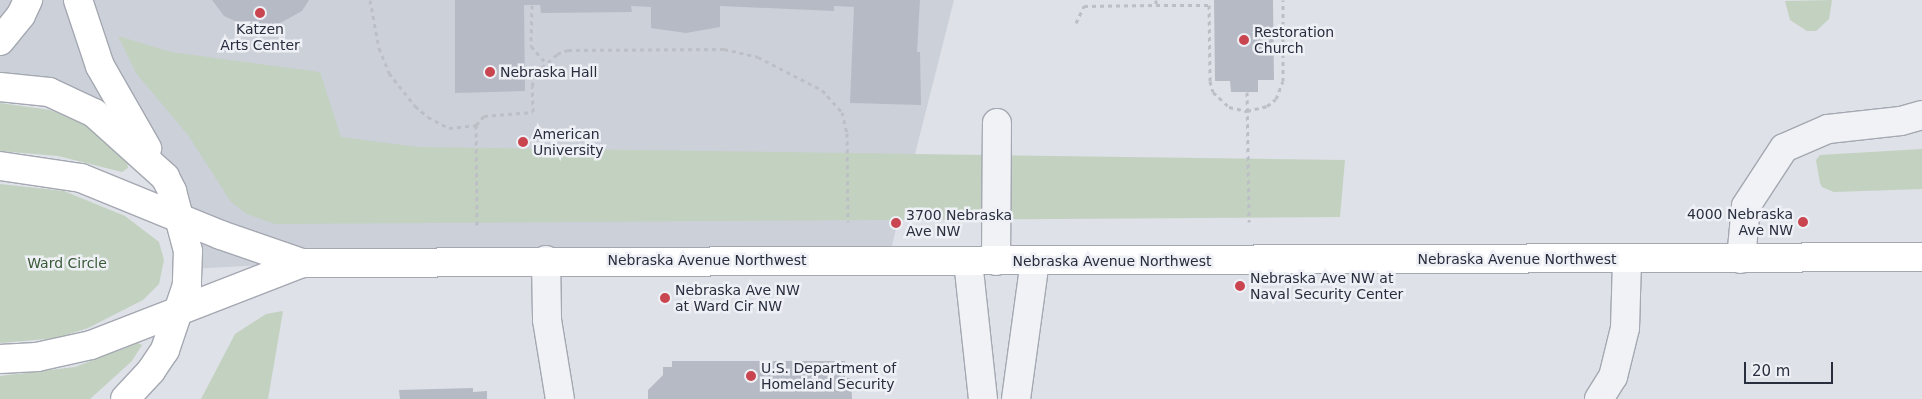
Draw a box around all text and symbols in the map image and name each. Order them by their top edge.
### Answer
marker: Katzen Arts Center [254,7,266,19]
place label: Katzen Arts Center [220,21,300,54]
place label: Restoration Church [1254,24,1334,56]
marker: Restoration Church [1238,34,1250,46]
place label: Nebraska Hall [500,64,597,80]
marker: Nebraska Hall [484,66,496,78]
place label: American University [533,126,604,158]
marker: American University [517,136,529,148]
place label: 4000 Nebraska Ave NW [1687,206,1793,238]
place label: 3700 Nebraska Ave NW [906,207,1012,240]
marker: 4000 Nebraska Ave NW [1797,216,1809,228]
marker: 3700 Nebraska Ave NW [890,217,902,229]
street label: Nebraska Avenue Northwest [1418,251,1616,267]
street label: Nebraska Avenue Northwest [608,252,806,268]
street label: Nebraska Avenue Northwest [1013,253,1211,269]
park label: Ward Circle [27,255,107,271]
place label: Nebraska Ave NW at Naval Security Center [1250,270,1403,302]
marker: Nebraska Ave NW at Naval Security Center [1234,280,1246,292]
place label: Nebraska Ave NW at Ward Cir NW [675,282,800,314]
marker: Nebraska Ave NW at Ward Cir NW [659,292,671,304]
scale bar [1747,352,1836,384]
place label: U.S. Department of Homeland Security [761,360,896,392]
text: 20 m [1752,362,1790,380]
marker: U.S. Department of Homeland Security [745,370,757,382]

